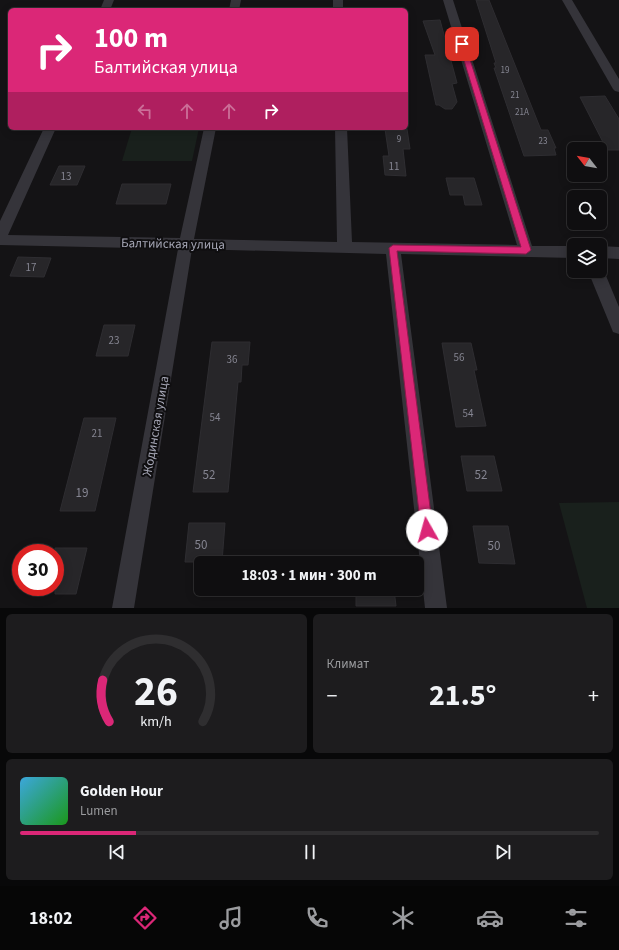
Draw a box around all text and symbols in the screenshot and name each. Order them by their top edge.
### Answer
text: 100 m [94,18,168,58]
icon: right [28,24,80,76]
pin [445,27,479,61]
icon: arrive [451,33,473,55]
text: Балтийская улица [94,55,238,80]
house number: 19 [501,64,510,77]
house number: 21 [511,89,519,102]
icon: left [134,100,156,122]
icon: ahead [176,100,198,122]
icon: ahead [218,100,240,122]
icon: right [260,100,282,122]
house number: 21А [515,106,529,119]
house number: 9 [397,133,402,146]
house number: 23 [539,135,548,148]
north arrow [567,142,607,182]
map controls [567,142,607,278]
house number: 11 [389,159,399,174]
house number: 13 [61,169,71,184]
button: search [567,190,607,230]
street label: Балтийская улица [121,234,225,254]
button: layers [567,238,607,278]
house number: 17 [26,260,36,275]
house number: 23 [109,333,119,348]
house number: 56 [454,350,465,365]
house number: 36 [227,352,238,367]
street label: Жодинская улица [138,375,174,478]
house number: 54 [463,406,474,421]
house number: 54 [210,410,221,425]
house number: 21 [92,426,102,441]
house number: 52 [203,466,215,484]
house number: 52 [475,466,487,484]
house number: 19 [76,484,88,502]
position arrow [406,509,448,551]
house number: 50 [195,536,207,554]
house number: 50 [488,537,500,555]
speed limit sign: 30 [12,544,64,596]
text: 18:03 · 1 мин · 300 m [241,565,377,586]
text: Климат [327,655,369,673]
text: 26 [134,661,178,721]
text: 21.5° [429,674,496,717]
text: − [327,680,337,712]
text: + [588,680,599,712]
text: km/h [140,710,172,731]
text: Golden Hour [80,781,163,802]
text: Lumen [80,802,118,820]
icon: previous [106,841,128,863]
icon: pause [299,841,321,863]
icon: next [492,841,514,863]
icon: directions [131,904,159,932]
icon: music [217,904,245,932]
icon: phone [303,904,331,932]
icon: climate [389,904,417,932]
icon: car [476,904,504,932]
icon: filters [562,904,590,932]
text: 18:02 [29,906,73,931]

